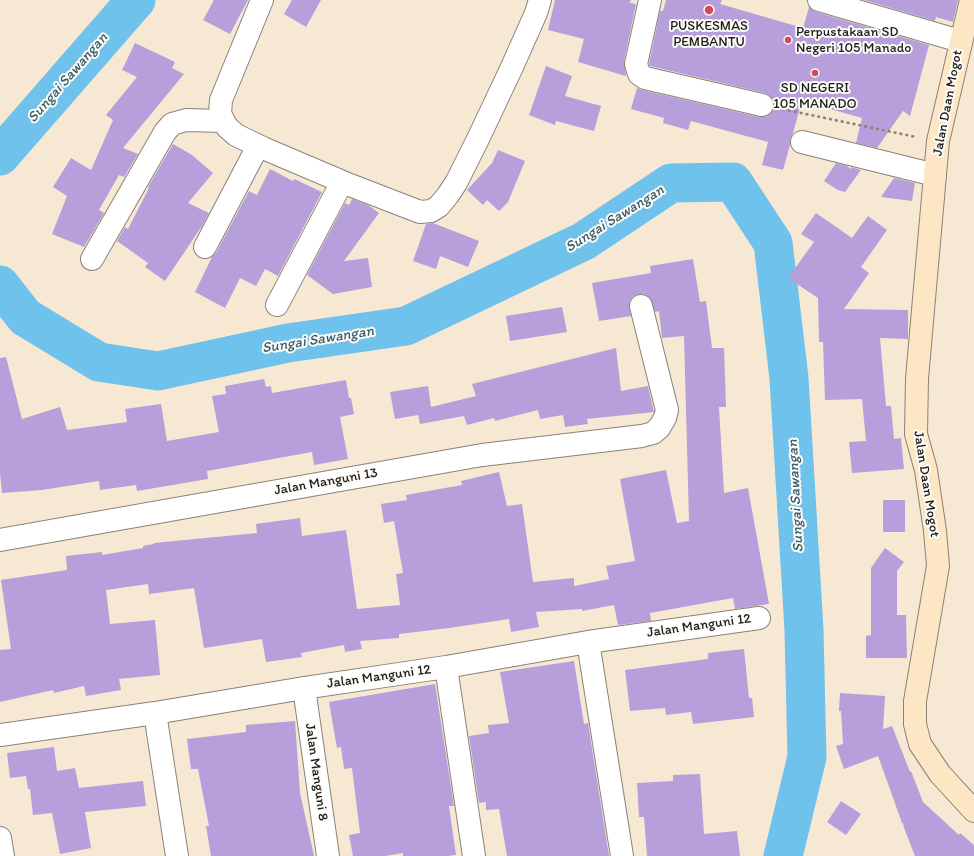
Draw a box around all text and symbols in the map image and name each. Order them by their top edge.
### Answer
marker: PUSKESMAS PEMBANTU [703,4,715,16]
place label: PUSKESMAS PEMBANTU [670,18,748,50]
place label: Perpustakaan SD Negeri 105 Manado [796,24,911,56]
water label: Sungai Sawangan [24,29,112,127]
marker: Perpustakaan SD Negeri 105 Manado [783,35,793,45]
street label: Jalan Daan Mogot [929,49,967,157]
marker: SD NEGERI 105 MANADO [810,68,820,78]
place label: SD NEGERI 105 MANADO [773,80,857,112]
water label: Sungai Sawangan [562,181,668,257]
water label: Sungai Sawangan [261,322,375,358]
street label: Jalan Daan Mogot [909,430,943,538]
water label: Sungai Sawangan [784,439,808,553]
street label: Jalan Manguni 13 [273,465,379,499]
street label: Jalan Manguni 12 [646,610,752,642]
street label: Jalan Manguni 12 [326,661,432,693]
street label: Jalan Manguni 8 [301,722,331,822]

